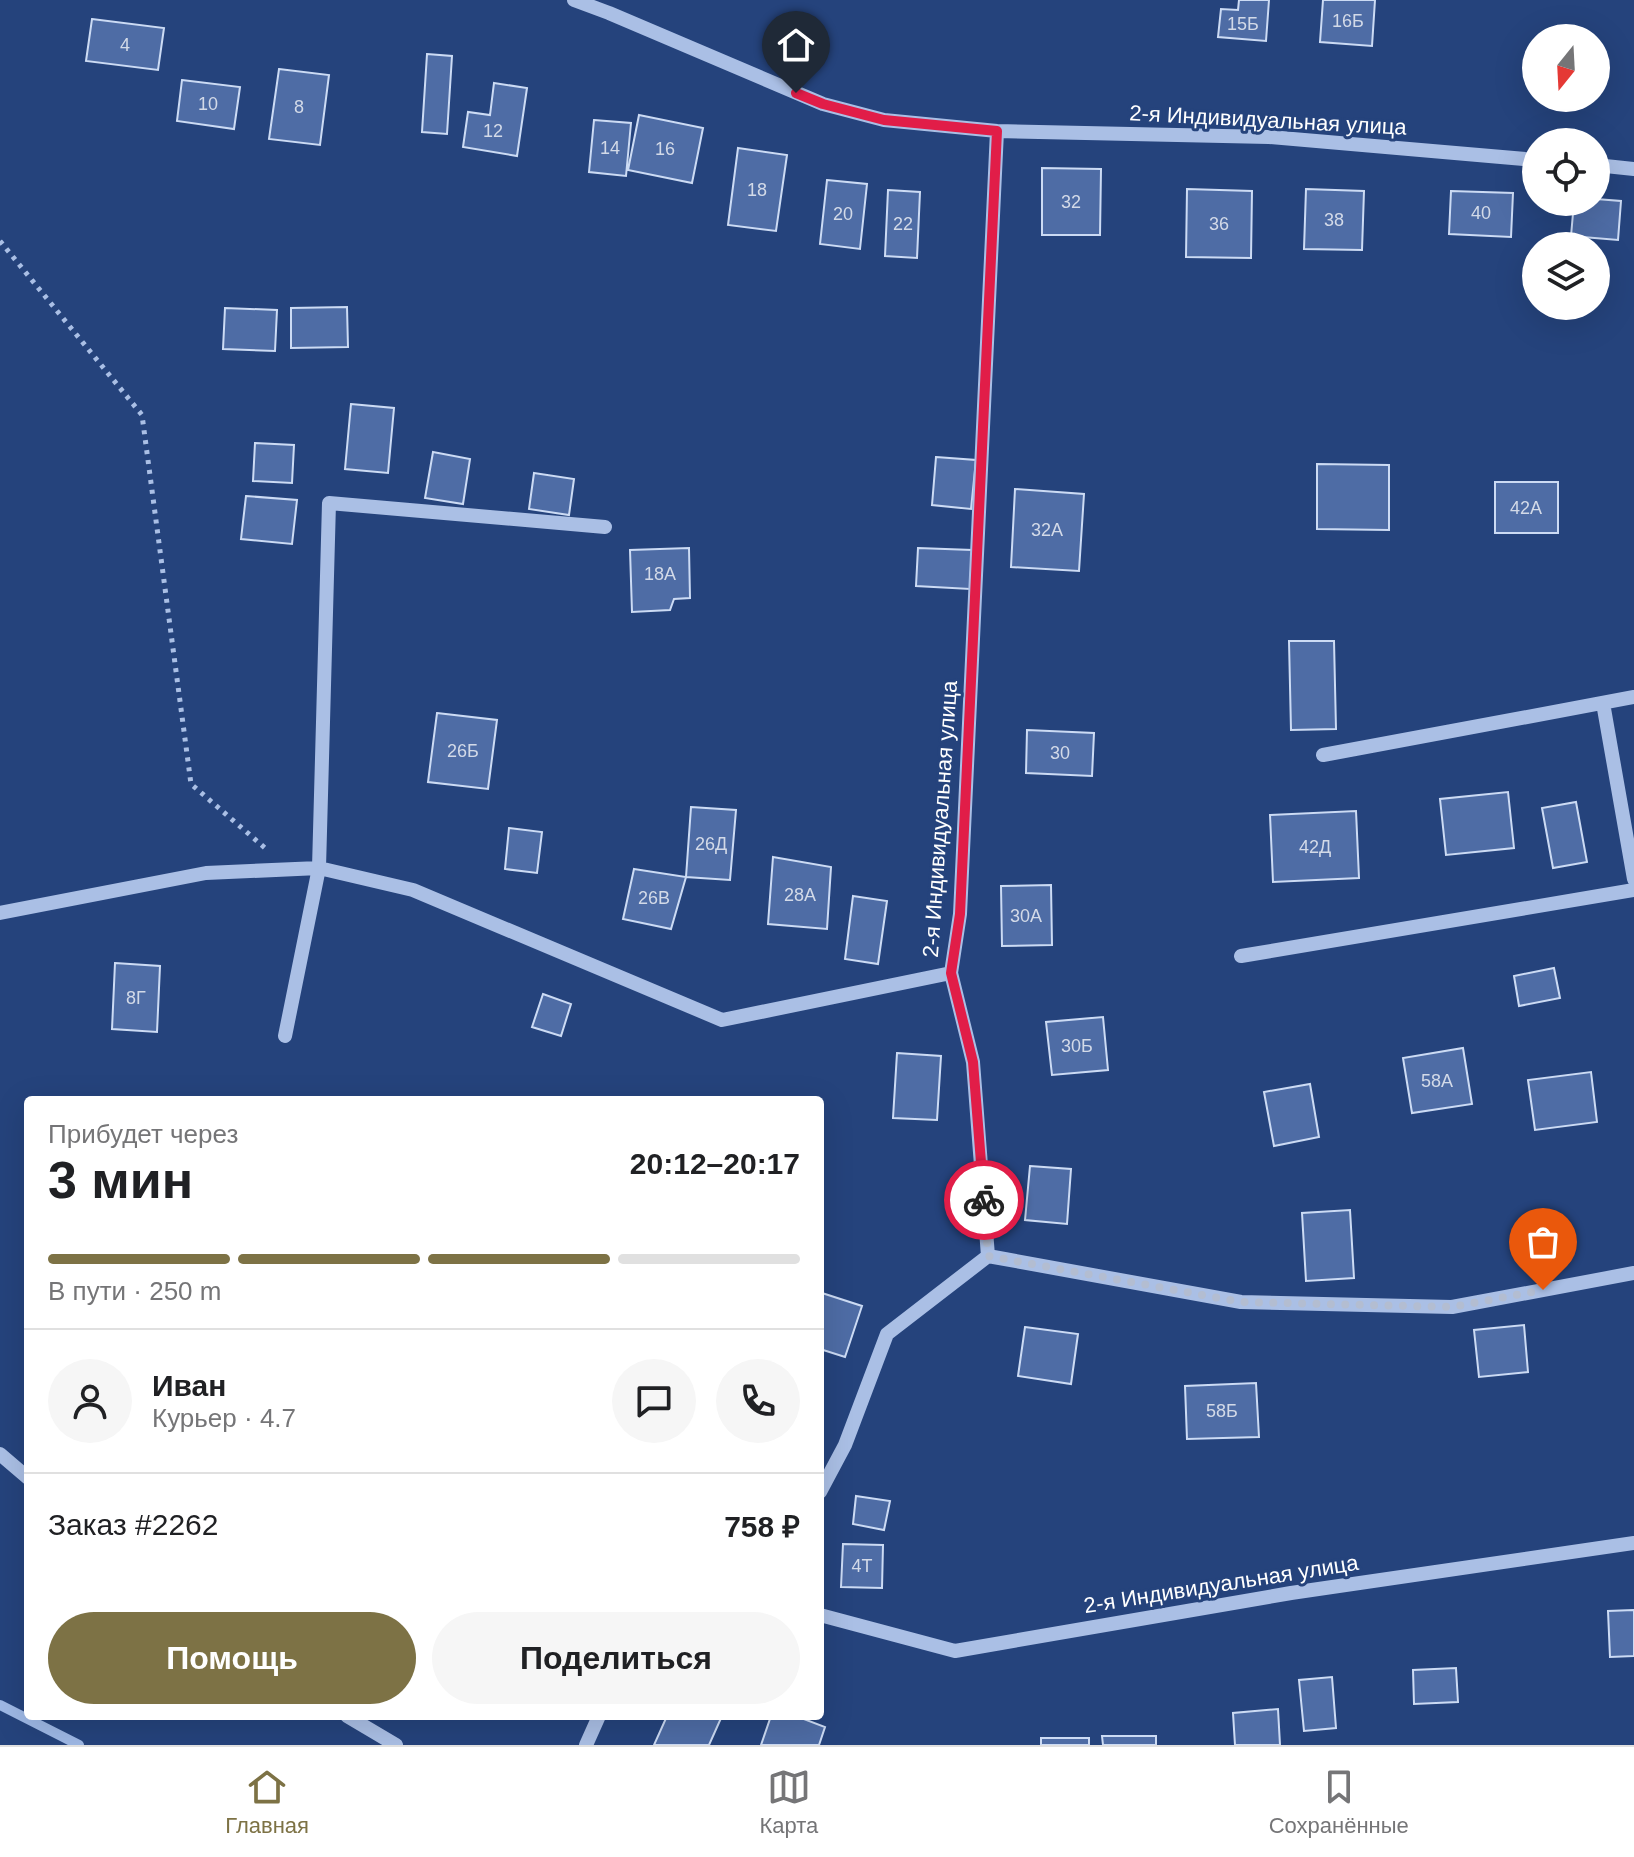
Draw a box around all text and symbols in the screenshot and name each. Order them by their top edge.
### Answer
pin [762,11,830,93]
house number: 16Б [1332,11,1364,31]
house number: 15Б [1227,14,1259,34]
icon: home [774,23,818,67]
north arrow [1522,24,1610,112]
map controls [1522,24,1610,320]
house number: 4 [120,35,130,55]
house number: 10 [198,94,218,114]
house number: 8 [294,97,304,117]
street label: 2-я Индивидуальная улица [1129,100,1408,140]
house number: 12 [483,121,503,141]
button: locate [1522,128,1610,216]
house number: 14 [600,138,620,158]
house number: 16 [655,139,675,159]
house number: 18 [747,180,767,200]
house number: 32 [1061,192,1081,212]
house number: 40 [1471,203,1491,223]
house number: 20 [833,204,853,224]
house number: 38 [1324,210,1344,230]
house number: 22 [893,214,913,234]
house number: 36 [1209,214,1229,234]
button: layers [1522,232,1610,320]
house number: 42А [1510,498,1542,518]
house number: 32А [1031,520,1063,540]
house number: 18А [644,564,676,584]
street label: 2-я Индивидуальная улица [918,679,962,958]
house number: 26Б [447,741,479,761]
house number: 30 [1050,743,1070,763]
house number: 26Д [695,834,727,854]
house number: 42Д [1299,837,1331,857]
house number: 28А [784,885,816,905]
house number: 26В [638,888,670,908]
house number: 30А [1010,906,1042,926]
house number: 8Г [126,988,146,1008]
house number: 30Б [1061,1036,1093,1056]
house number: 58А [1421,1071,1453,1091]
text: Прибудет через [48,1119,238,1149]
text: 20:12–20:17 [630,1147,800,1180]
text: 3 мин [48,1151,193,1209]
courier [944,1160,1024,1240]
icon: bike [962,1178,1006,1222]
pin [1509,1208,1577,1290]
icon: bag [1521,1220,1565,1264]
text: В пути · 250 m [48,1276,221,1306]
button: person [48,1359,132,1443]
button: chat [612,1359,696,1443]
button: phone [716,1359,800,1443]
text: Иван [152,1369,226,1402]
house number: 58Б [1206,1401,1238,1421]
text: Курьер · 4.7 [152,1403,296,1433]
text: Заказ #2262 [48,1508,218,1541]
text: 758 ₽ [724,1510,800,1543]
street label: 2-я Индивидуальная улица [1082,1550,1361,1618]
house number: 4Т [851,1556,873,1576]
button: Помощь [48,1612,416,1704]
button: Поделиться [432,1612,800,1704]
tab: Главная [225,1765,309,1839]
tab: Карта [759,1765,818,1839]
tab: Сохранённые [1269,1765,1409,1839]

